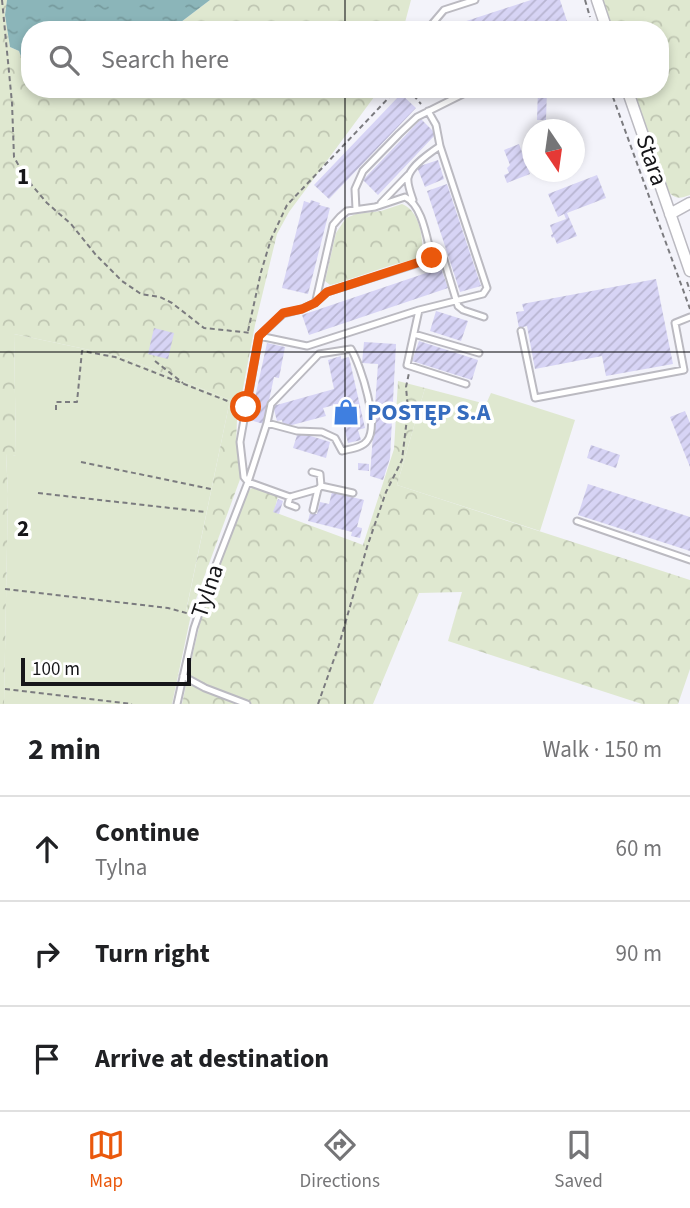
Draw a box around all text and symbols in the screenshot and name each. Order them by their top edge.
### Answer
search box [21,21,669,98]
icon: search [45,41,83,79]
text: Search here [101,41,229,78]
north arrow [522,119,585,182]
street label: Stara [627,130,677,190]
text: 1 [17,160,29,193]
route end [416,242,447,273]
route start [230,391,261,422]
place label: POSTĘP S.A [367,395,491,430]
shop icon: POSTĘP S.A [331,397,361,427]
text: 2 [17,512,29,545]
street label: Tylna [182,560,233,623]
scale bar [21,655,191,687]
text: 100 m [32,656,80,683]
text: 2 min [28,728,101,771]
text: Walk · 150 m [543,733,662,766]
text: Continue [95,814,200,851]
icon: ahead [28,830,66,868]
text: 60 m [615,832,662,865]
text: Tylna [95,851,147,884]
icon: right [28,935,66,973]
text: Turn right [95,935,210,972]
text: 90 m [615,937,662,970]
icon: arrive [28,1040,66,1078]
text: Arrive at destination [95,1040,329,1077]
tab: Map [87,1126,125,1195]
tab: Directions [300,1126,380,1195]
tab: Saved [554,1126,603,1195]

